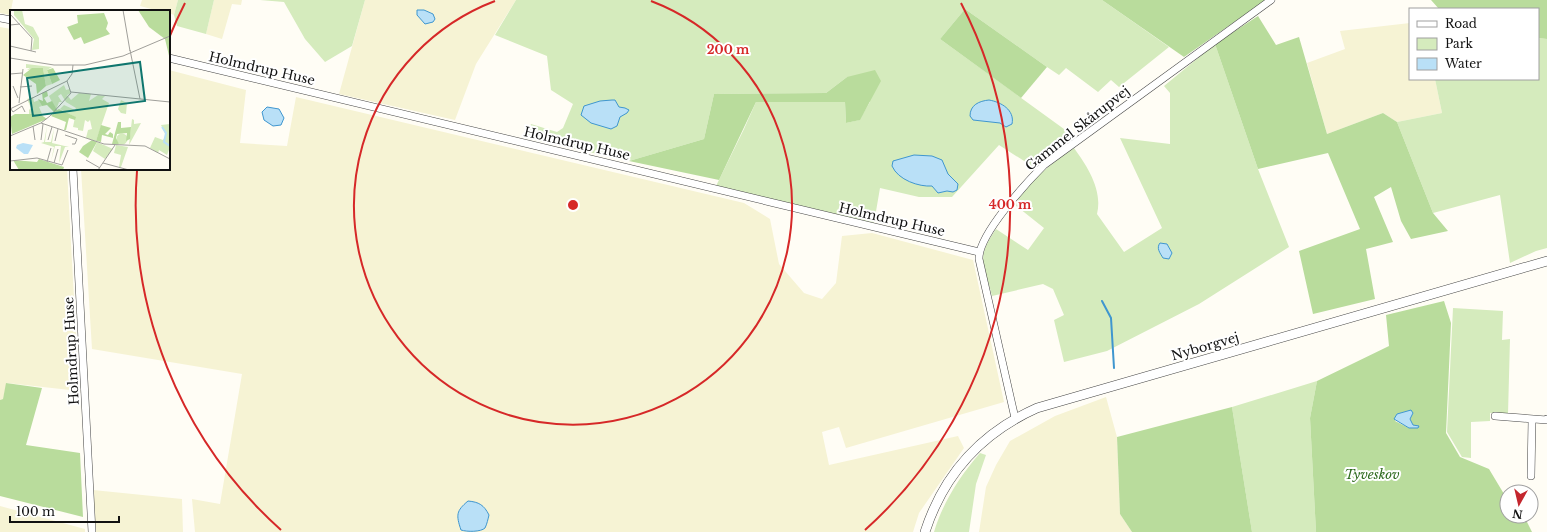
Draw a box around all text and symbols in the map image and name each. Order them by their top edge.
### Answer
legend [1409,8,1539,80]
inset map [10,10,170,170]
text: Road [1445,16,1477,31]
text: Park [1445,36,1473,51]
text: 200 m [707,42,750,57]
street label: Holmdrup Huse [207,48,317,89]
text: Water [1444,56,1482,71]
street label: Gammel Skårupvej [1022,82,1133,174]
street label: Holmdrup Huse [522,123,632,164]
text: 400 m [989,197,1032,212]
centre of rings [566,198,580,212]
street label: Holmdrup Huse [837,199,947,240]
street label: Holmdrup Huse [60,296,83,406]
street label: Nyborgvej [1169,329,1241,364]
park label: Tyveskov [1344,466,1400,483]
north arrow [1499,484,1539,524]
scale bar [10,498,119,524]
text: 100 m [16,504,55,519]
text: N [1511,506,1524,522]

